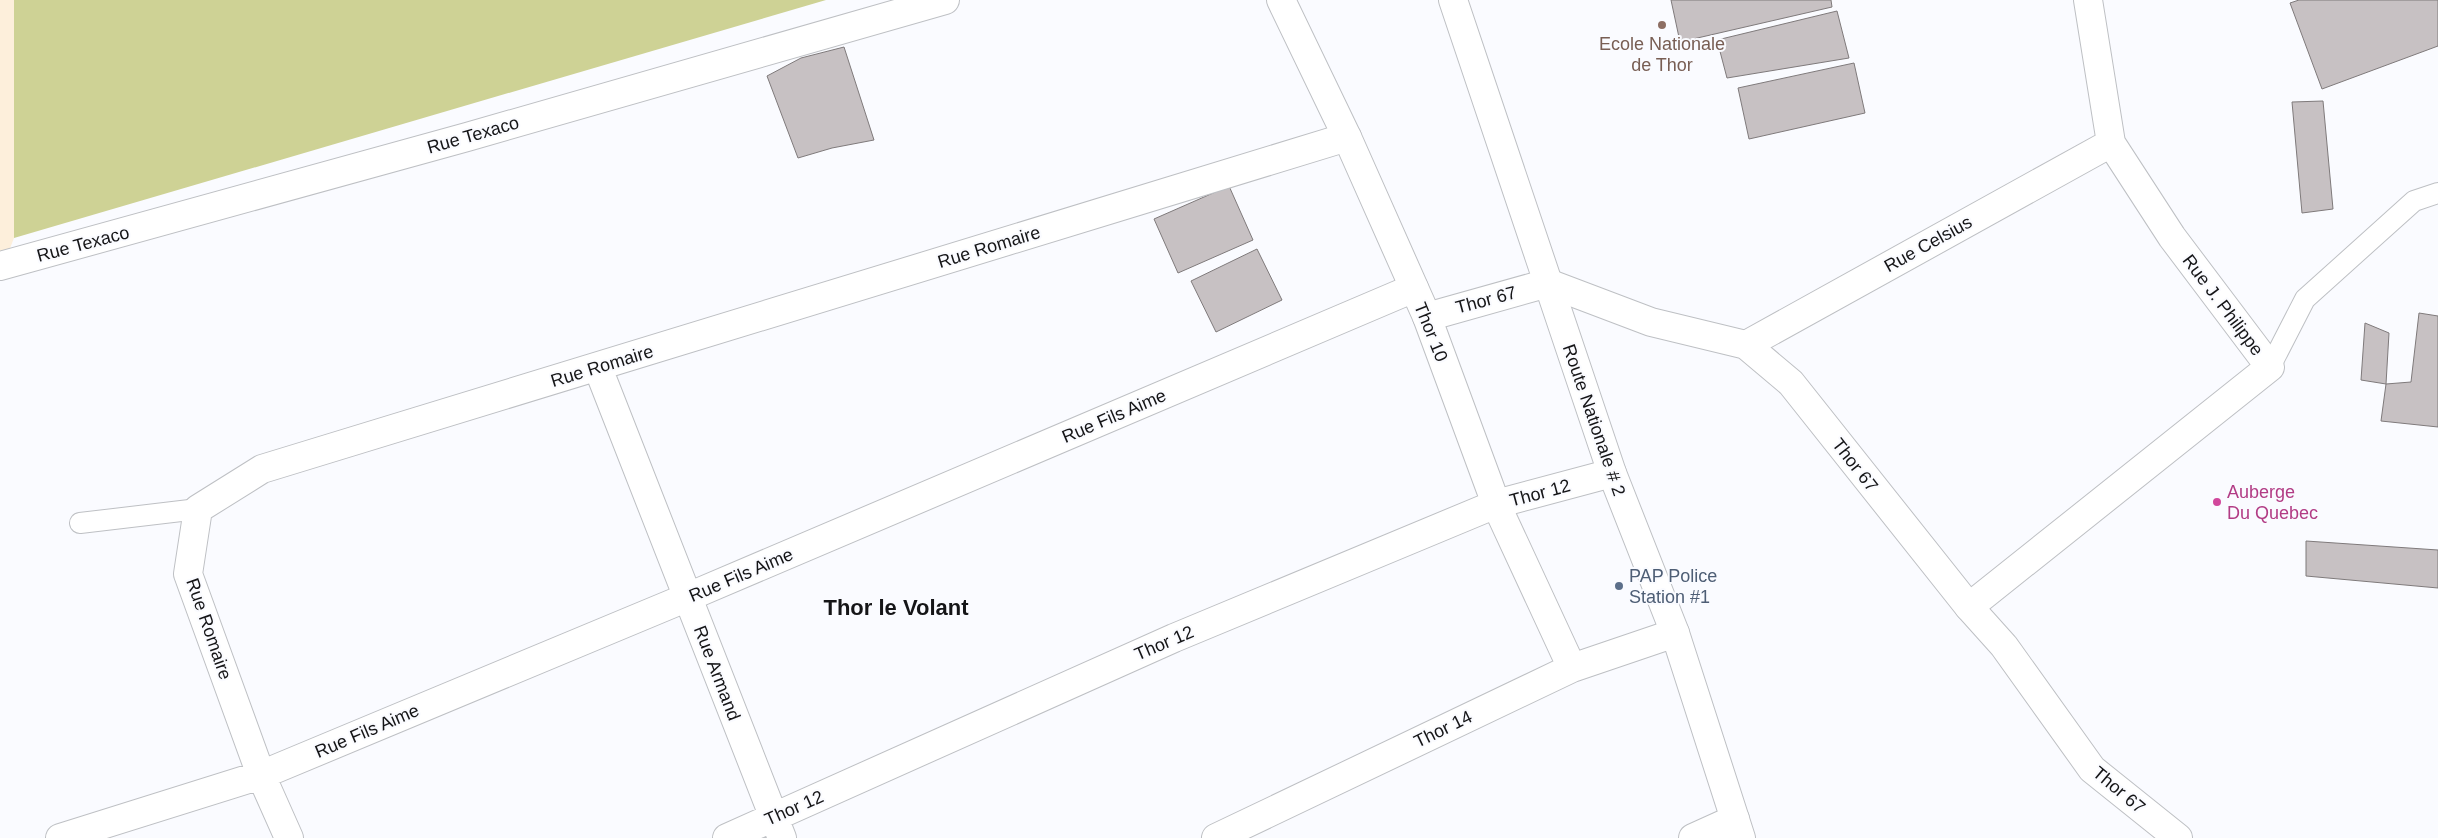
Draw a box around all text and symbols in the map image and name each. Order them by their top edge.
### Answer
marker: Ecole Nationale de Thor [1656,19,1668,31]
place label: Ecole Nationale de Thor [1599,34,1725,75]
street label: Rue Texaco [425,112,521,158]
street label: Rue Celsius [1881,212,1975,276]
street label: Rue Texaco [35,222,131,266]
street label: Rue Romaire [935,222,1043,272]
street label: Rue J. Philippe [2179,251,2267,359]
street label: Thor 67 [1453,282,1519,318]
street label: Thor 10 [1410,299,1452,365]
street label: Rue Romaire [548,341,656,391]
street label: Route Nationale # 2 [1559,342,1629,498]
street label: Rue Fils Aime [1059,385,1169,447]
street label: Thor 67 [1828,434,1882,496]
street label: Thor 12 [1507,475,1573,511]
place label: Auberge Du Quebec [2227,482,2318,523]
marker: Auberge Du Quebec [2211,496,2223,508]
street label: Rue Fils Aime [686,544,796,606]
place label: PAP Police Station #1 [1629,566,1717,607]
street label: Rue Romaire [182,576,236,682]
marker: PAP Police Station #1 [1613,580,1625,592]
district label: Thor le Volant [823,595,969,620]
street label: Thor 12 [1132,622,1196,664]
street label: Rue Armand [690,623,744,723]
street label: Rue Fils Aime [312,700,422,762]
street label: Thor 14 [1411,706,1475,752]
street label: Thor 67 [2089,762,2149,818]
street label: Thor 12 [762,786,826,830]

